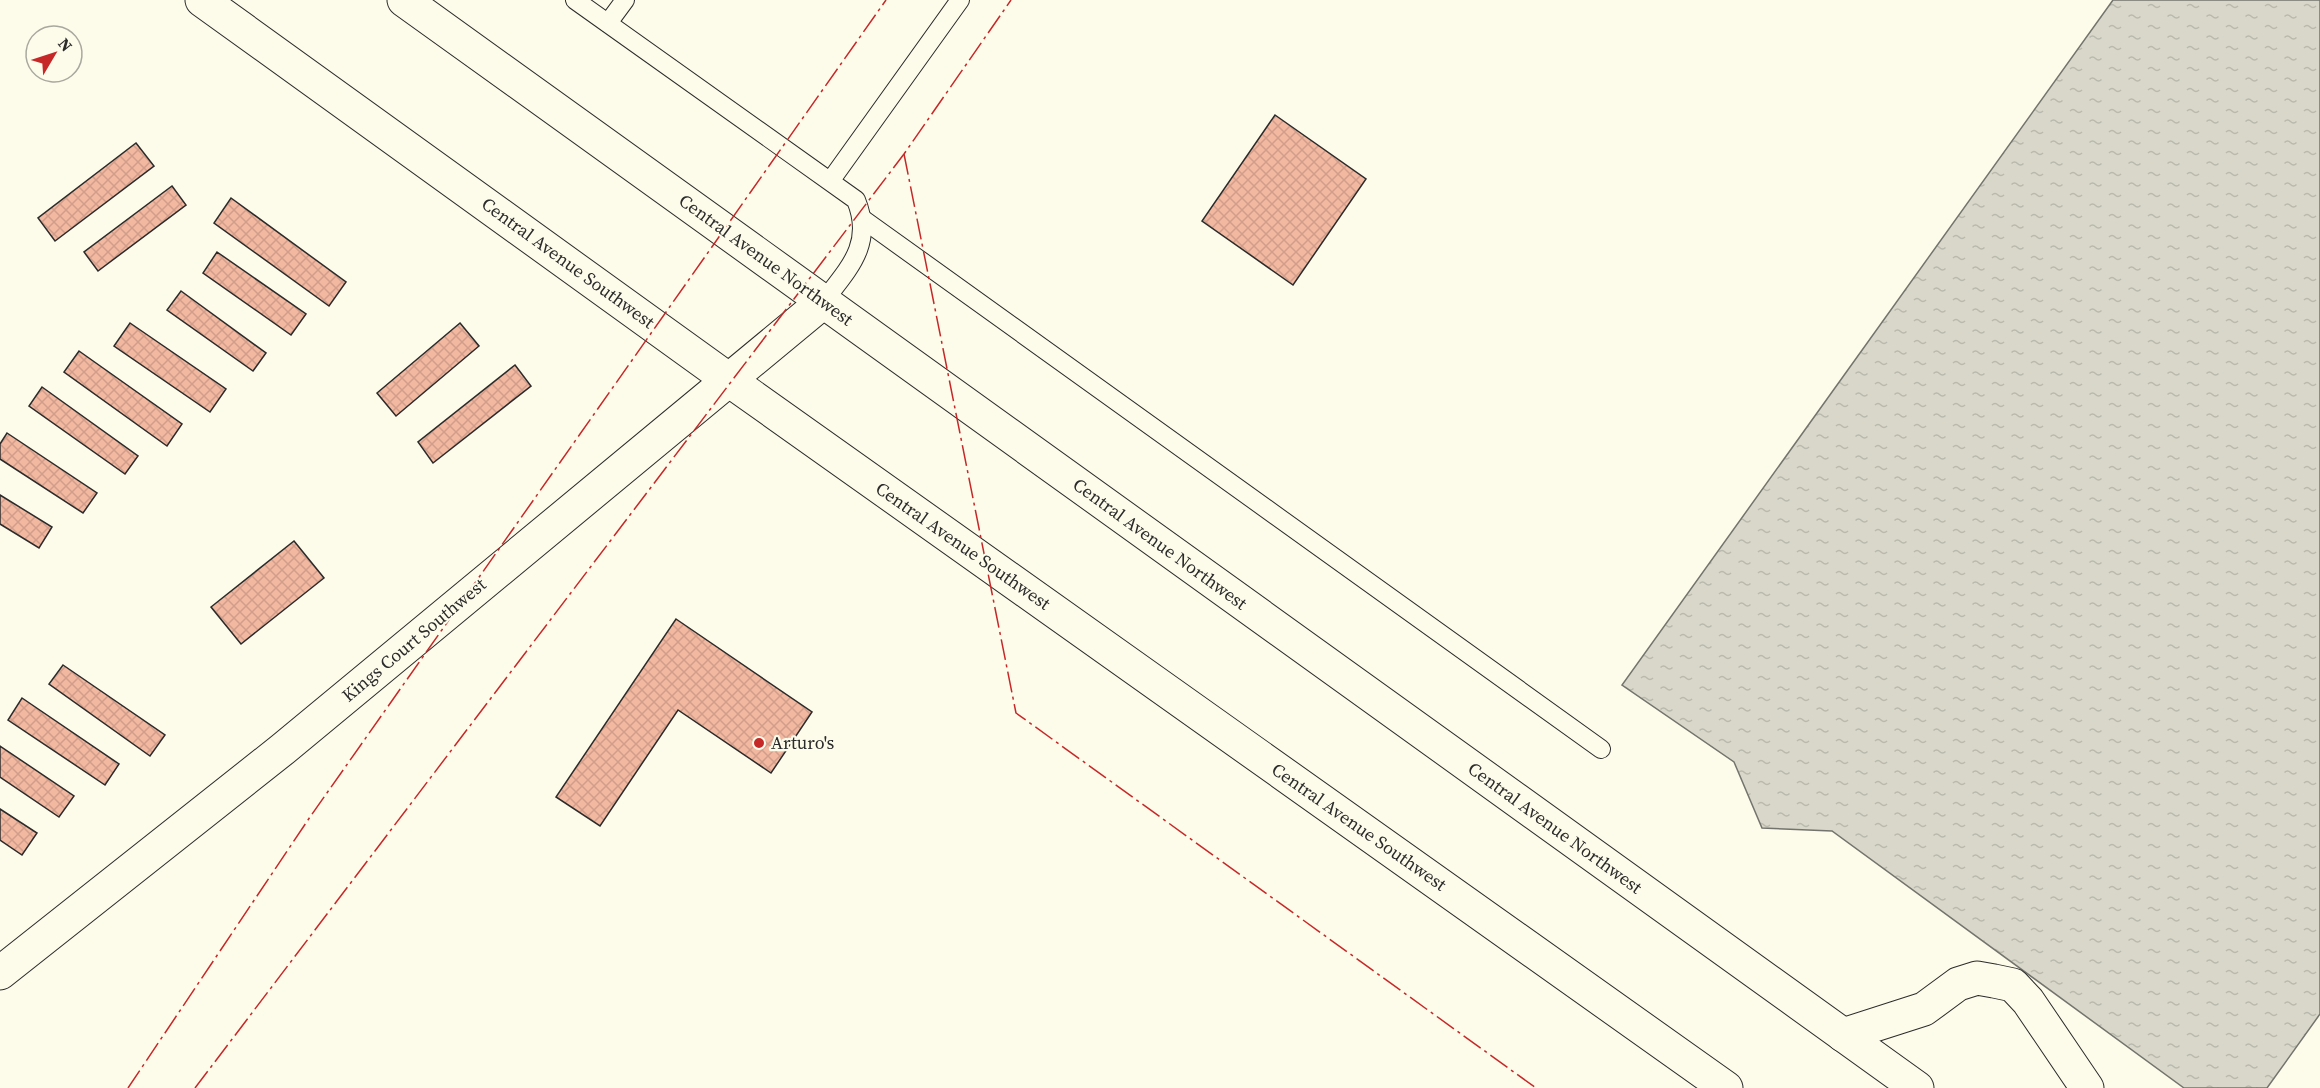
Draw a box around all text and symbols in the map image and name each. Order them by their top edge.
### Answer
north arrow [24,24,84,84]
text: N [53,33,78,56]
street label: Central Avenue Northwest [674,188,859,331]
street label: Central Avenue Southwest [477,191,660,334]
street label: Central Avenue Northwest [1068,472,1253,615]
street label: Central Avenue Southwest [871,476,1056,616]
street label: Kings Court Southwest [336,572,491,707]
place label: Arturo's [771,730,835,755]
marker: Arturo's [752,736,766,750]
street label: Central Avenue Northwest [1463,756,1648,899]
street label: Central Avenue Southwest [1267,757,1452,897]

